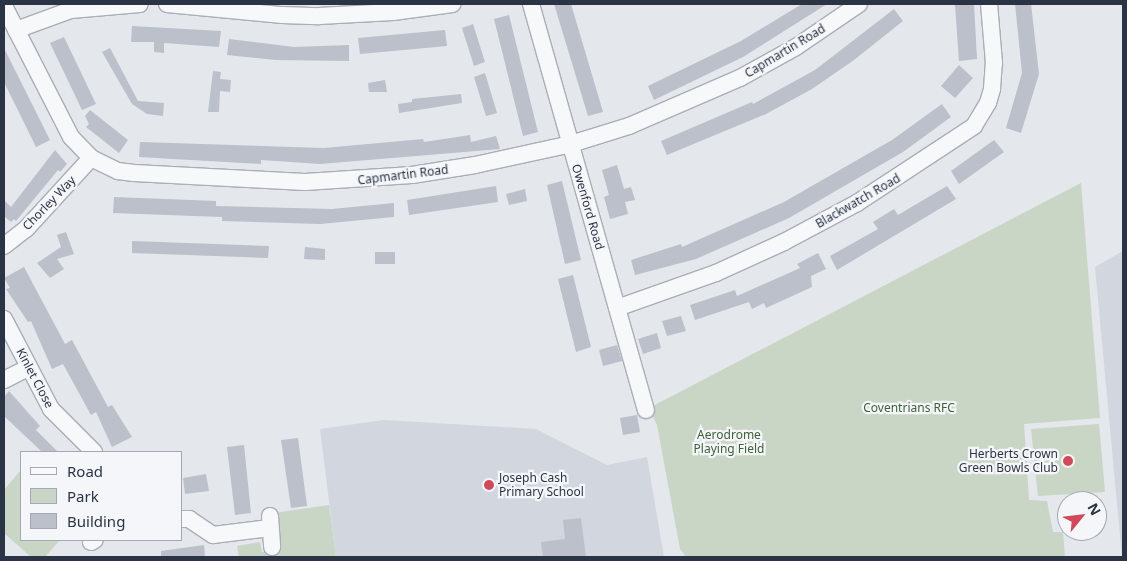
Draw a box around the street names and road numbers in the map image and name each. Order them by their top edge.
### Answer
street label: Capmartin Road [742,21,828,81]
street label: Capmartin Road [357,162,449,188]
street label: Owenford Road [569,163,607,251]
street label: Blackwatch Road [813,171,903,231]
street label: Chorley Way [20,173,78,233]
street label: Kinlet Close [13,346,57,410]

